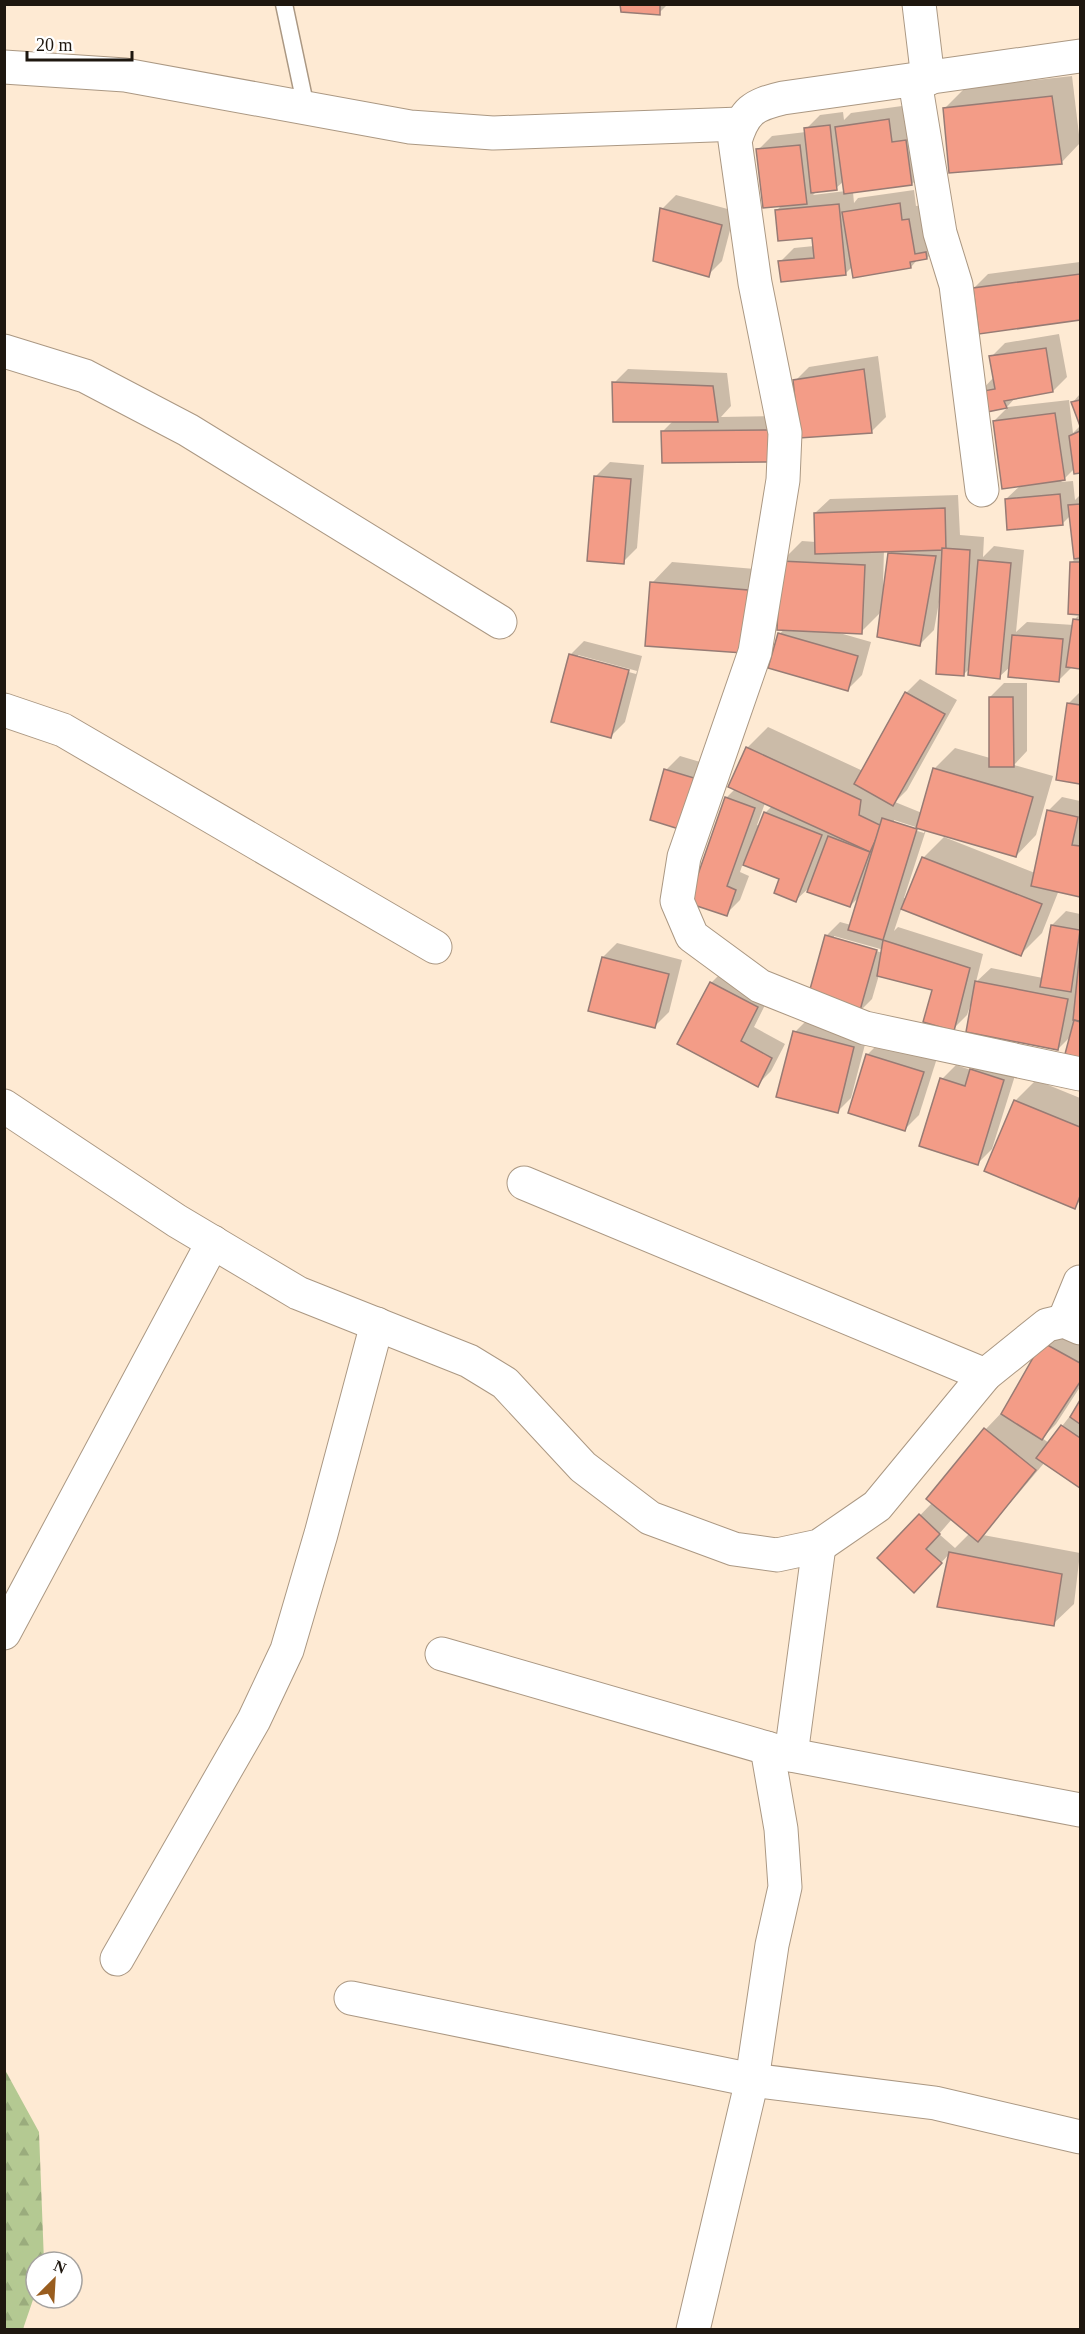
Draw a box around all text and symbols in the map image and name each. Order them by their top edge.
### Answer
scale bar [27,24,132,62]
text: 20 m [36,35,73,55]
north arrow [24,2250,84,2310]
text: N [51,2257,69,2277]

